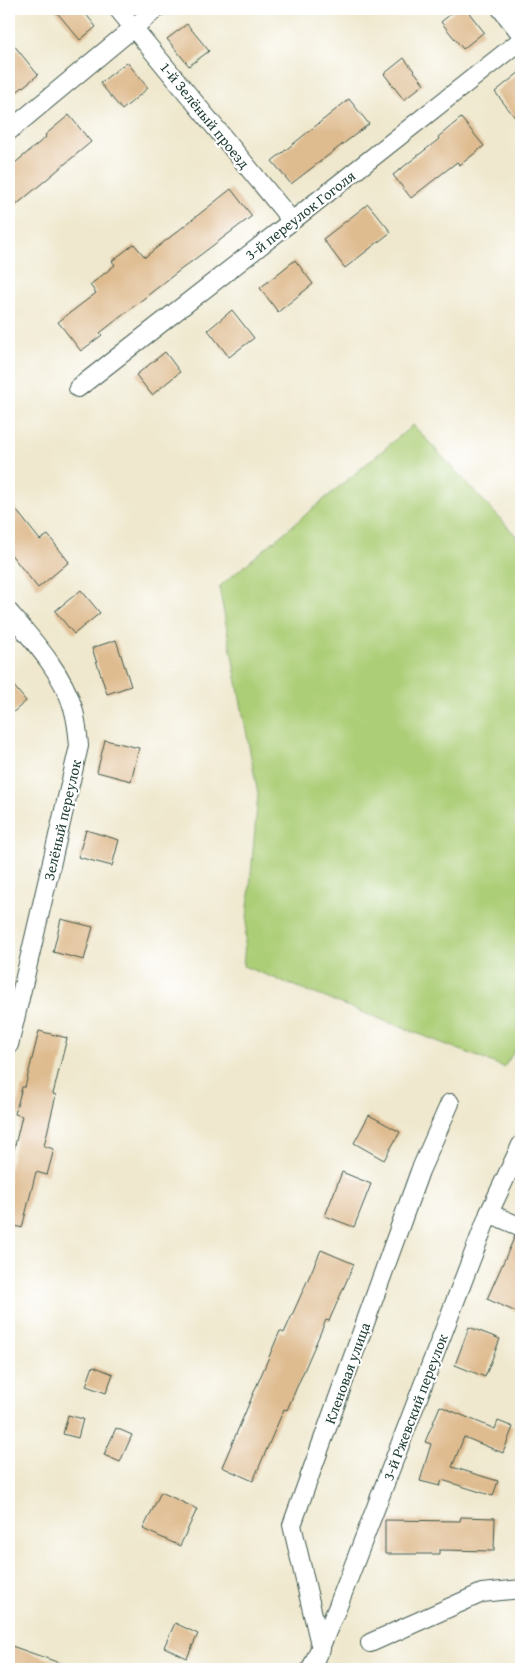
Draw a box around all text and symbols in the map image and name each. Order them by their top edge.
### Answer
street label: 1-й Зелёный проезд [155,57,255,173]
street label: 3-й переулок Гоголя [240,165,360,265]
street label: Зелёный переулок [38,757,86,883]
street label: Кленовая улица [319,1318,375,1427]
street label: 3-й Ржевский переулок [377,1330,453,1483]

